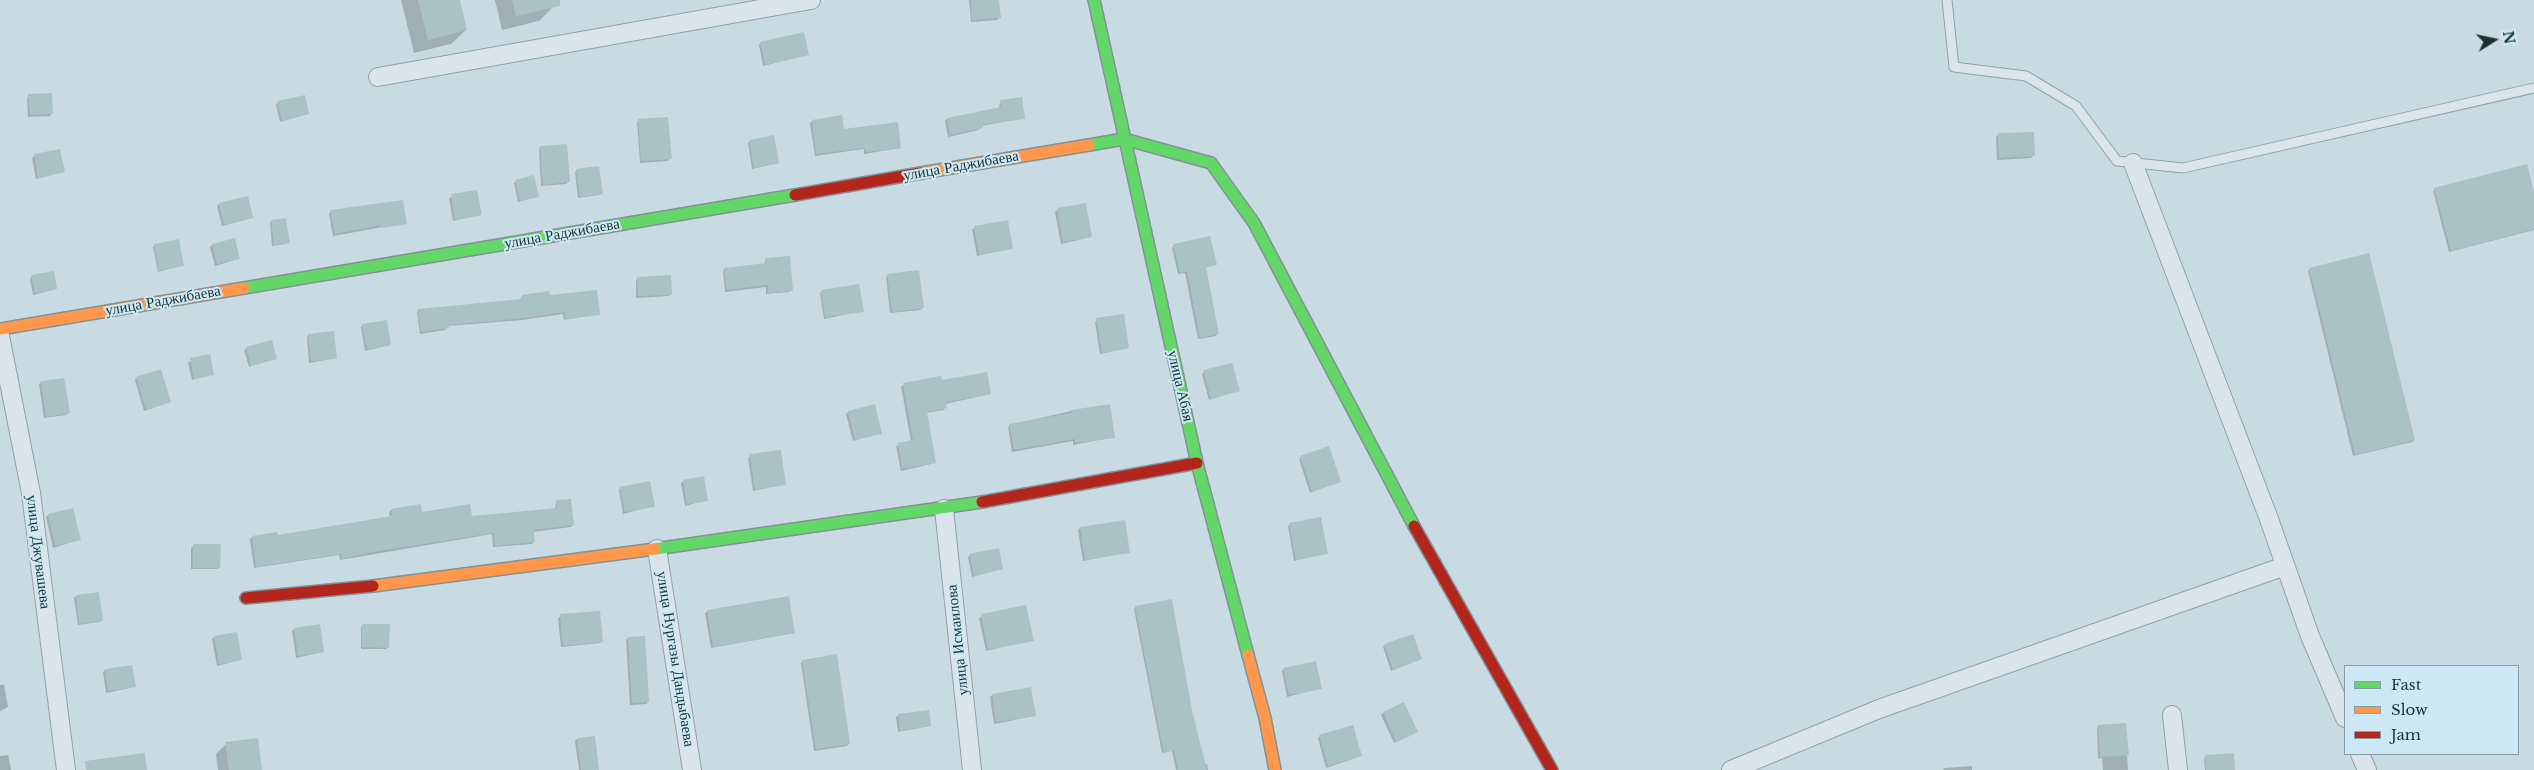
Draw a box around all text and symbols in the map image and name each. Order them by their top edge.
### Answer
north arrow [2469,15,2519,65]
text: N [2499,29,2519,45]
street label: улица Раджибаева [902,147,1020,185]
street label: улица Раджибаева [503,215,621,253]
street label: улица Раджибаева [104,282,222,320]
street label: улица Абая [1163,349,1197,423]
street label: улица Джувашева [22,494,54,610]
street label: улица Нургазы Дандыбаева [652,570,698,748]
street label: улица Исмаилова [943,584,973,696]
legend [2344,665,2519,755]
text: Fast [2391,675,2421,694]
text: Slow [2391,700,2428,719]
text: Jam [2391,725,2421,744]

